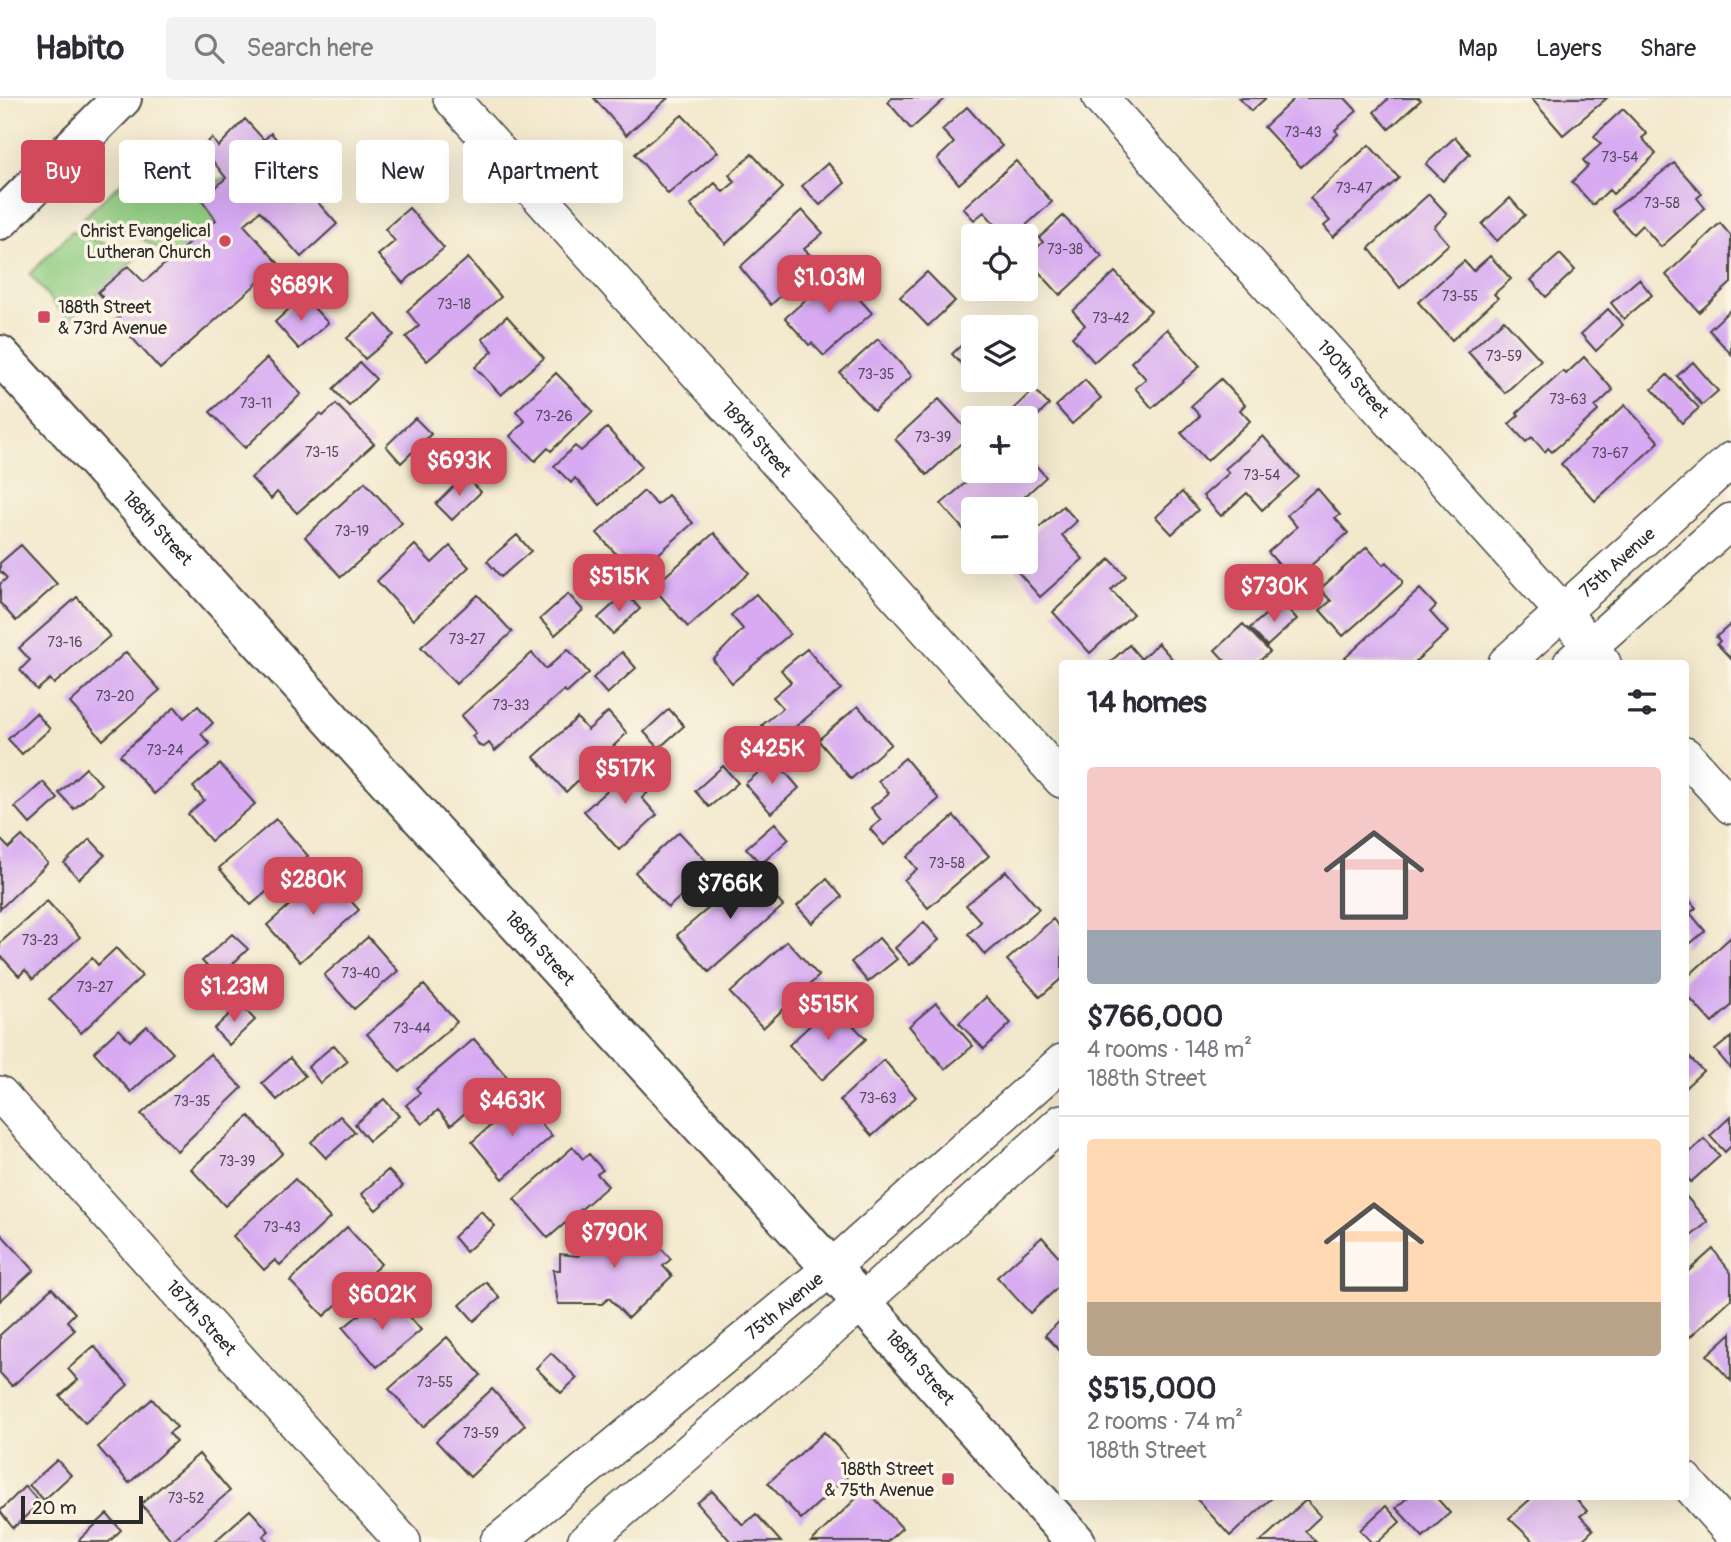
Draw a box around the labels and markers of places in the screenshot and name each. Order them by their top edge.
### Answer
place label: Christ Evangelical Lutheran Church [80,220,211,264]
marker: Christ Evangelical Lutheran Church [217,233,233,249]
pin: $1.03M [772,256,886,315]
pin: $689K [252,264,350,323]
place label: 188th Street & 73rd Avenue [58,296,167,340]
marker: 188th Street & 73rd Avenue [36,309,52,325]
pin: $693K [410,438,508,498]
pin: $515K [570,554,668,614]
pin: $730K [1225,564,1323,624]
pin: $425K [723,726,821,786]
pin: $517K [576,746,674,806]
pin: $280K [264,858,362,917]
pin: $766K [681,862,779,921]
pin: $1.23M [177,964,291,1024]
pin: $515K [779,982,877,1042]
pin: $463K [463,1079,561,1138]
pin: $790K [565,1210,663,1270]
pin: $602K [333,1272,431,1332]
place label: 188th Street & 75th Avenue [825,1458,935,1502]
marker: 188th Street & 75th Avenue [940,1471,956,1487]

